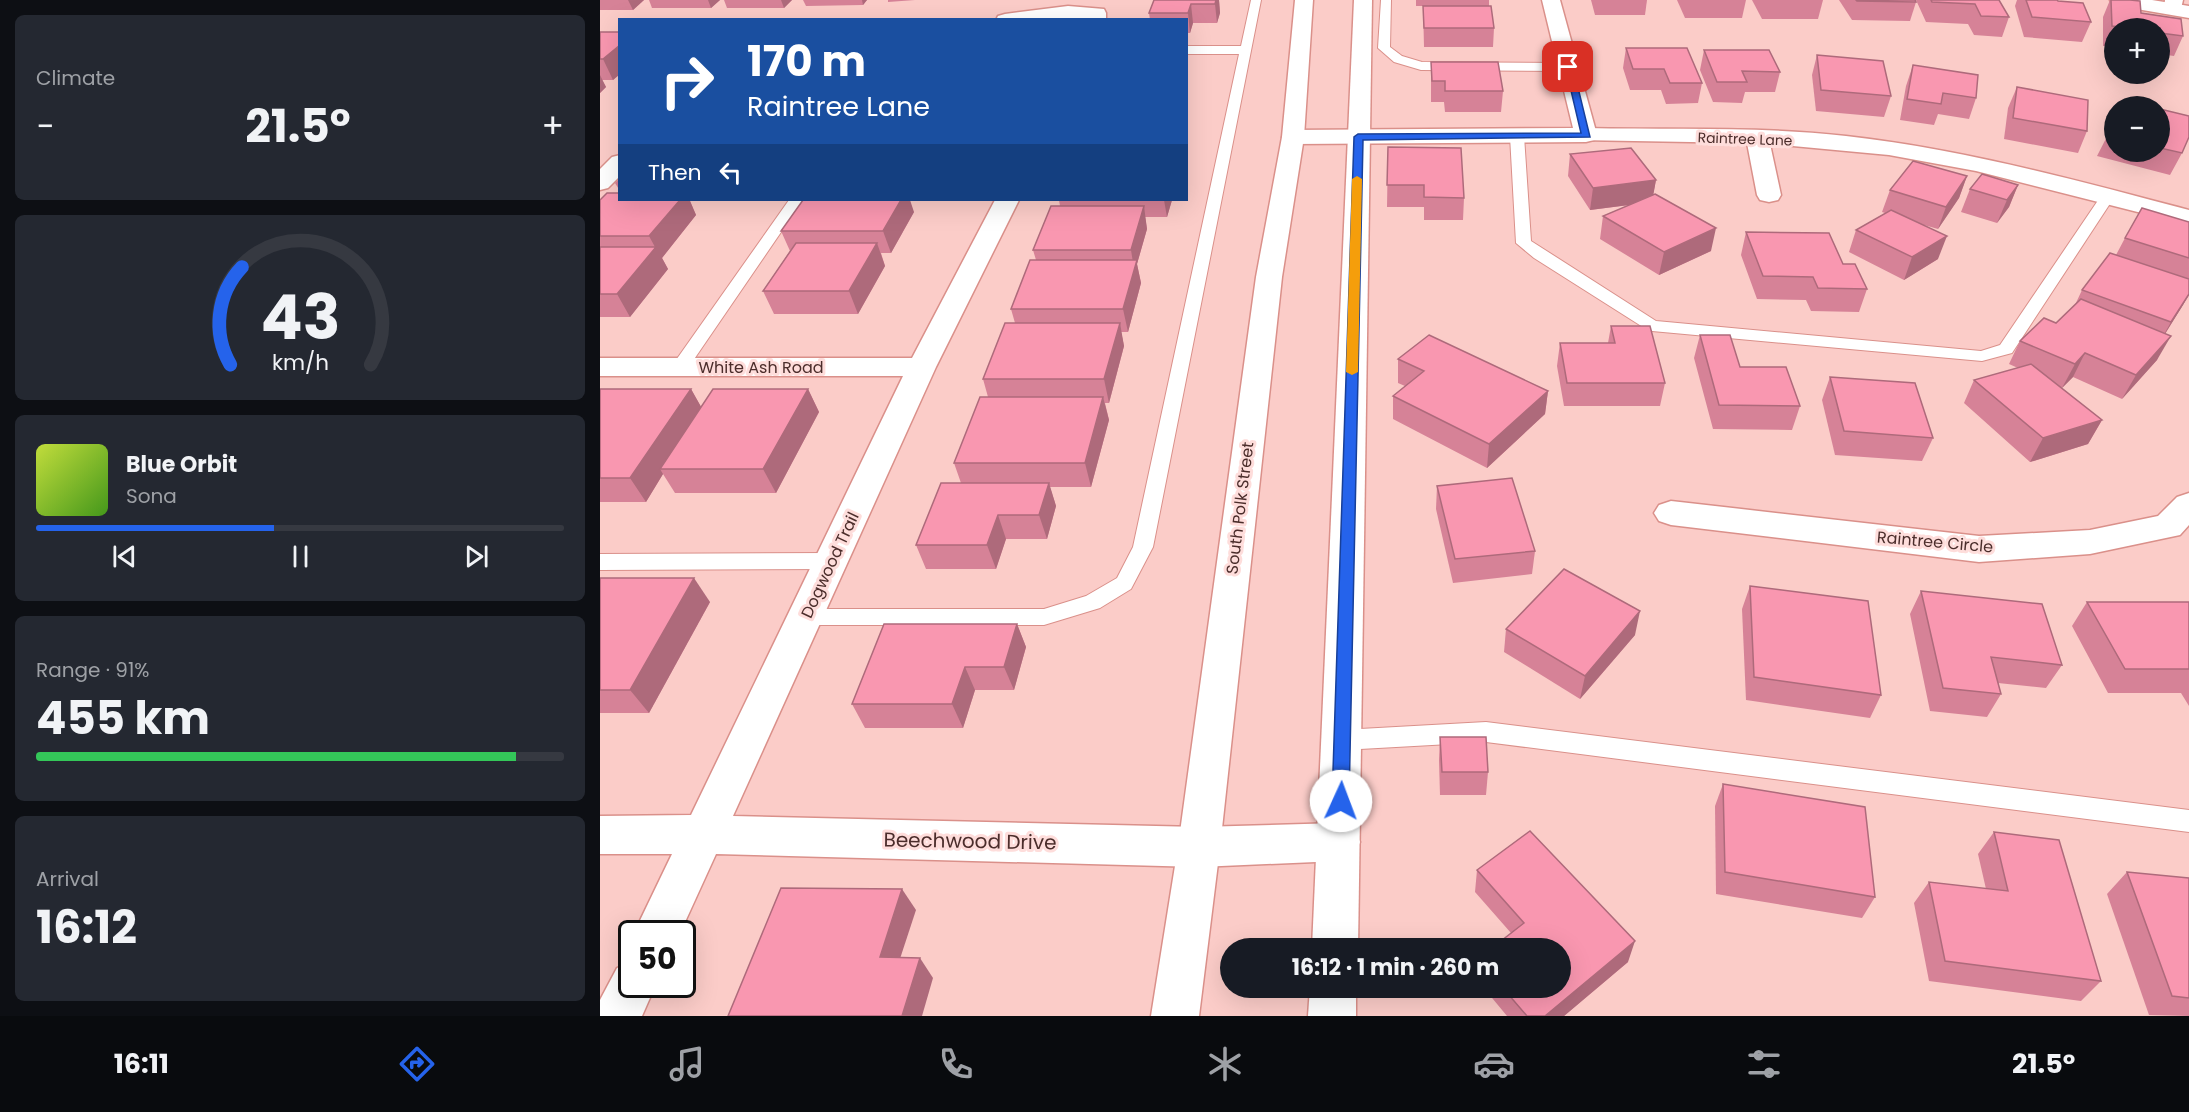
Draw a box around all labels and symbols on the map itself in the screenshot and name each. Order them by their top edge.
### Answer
pin [1542,41,1593,92]
street label: Raintree Lane [1697,127,1793,151]
street label: White Ash Road [698,356,824,379]
street label: South Polk Street [1220,440,1260,575]
street label: Dogwood Trail [795,508,865,622]
street label: Raintree Circle [1876,525,1994,559]
position arrow [1309,769,1373,833]
street label: Beechwood Drive [883,825,1057,857]
speed limit sign: 50 [618,920,696,998]

